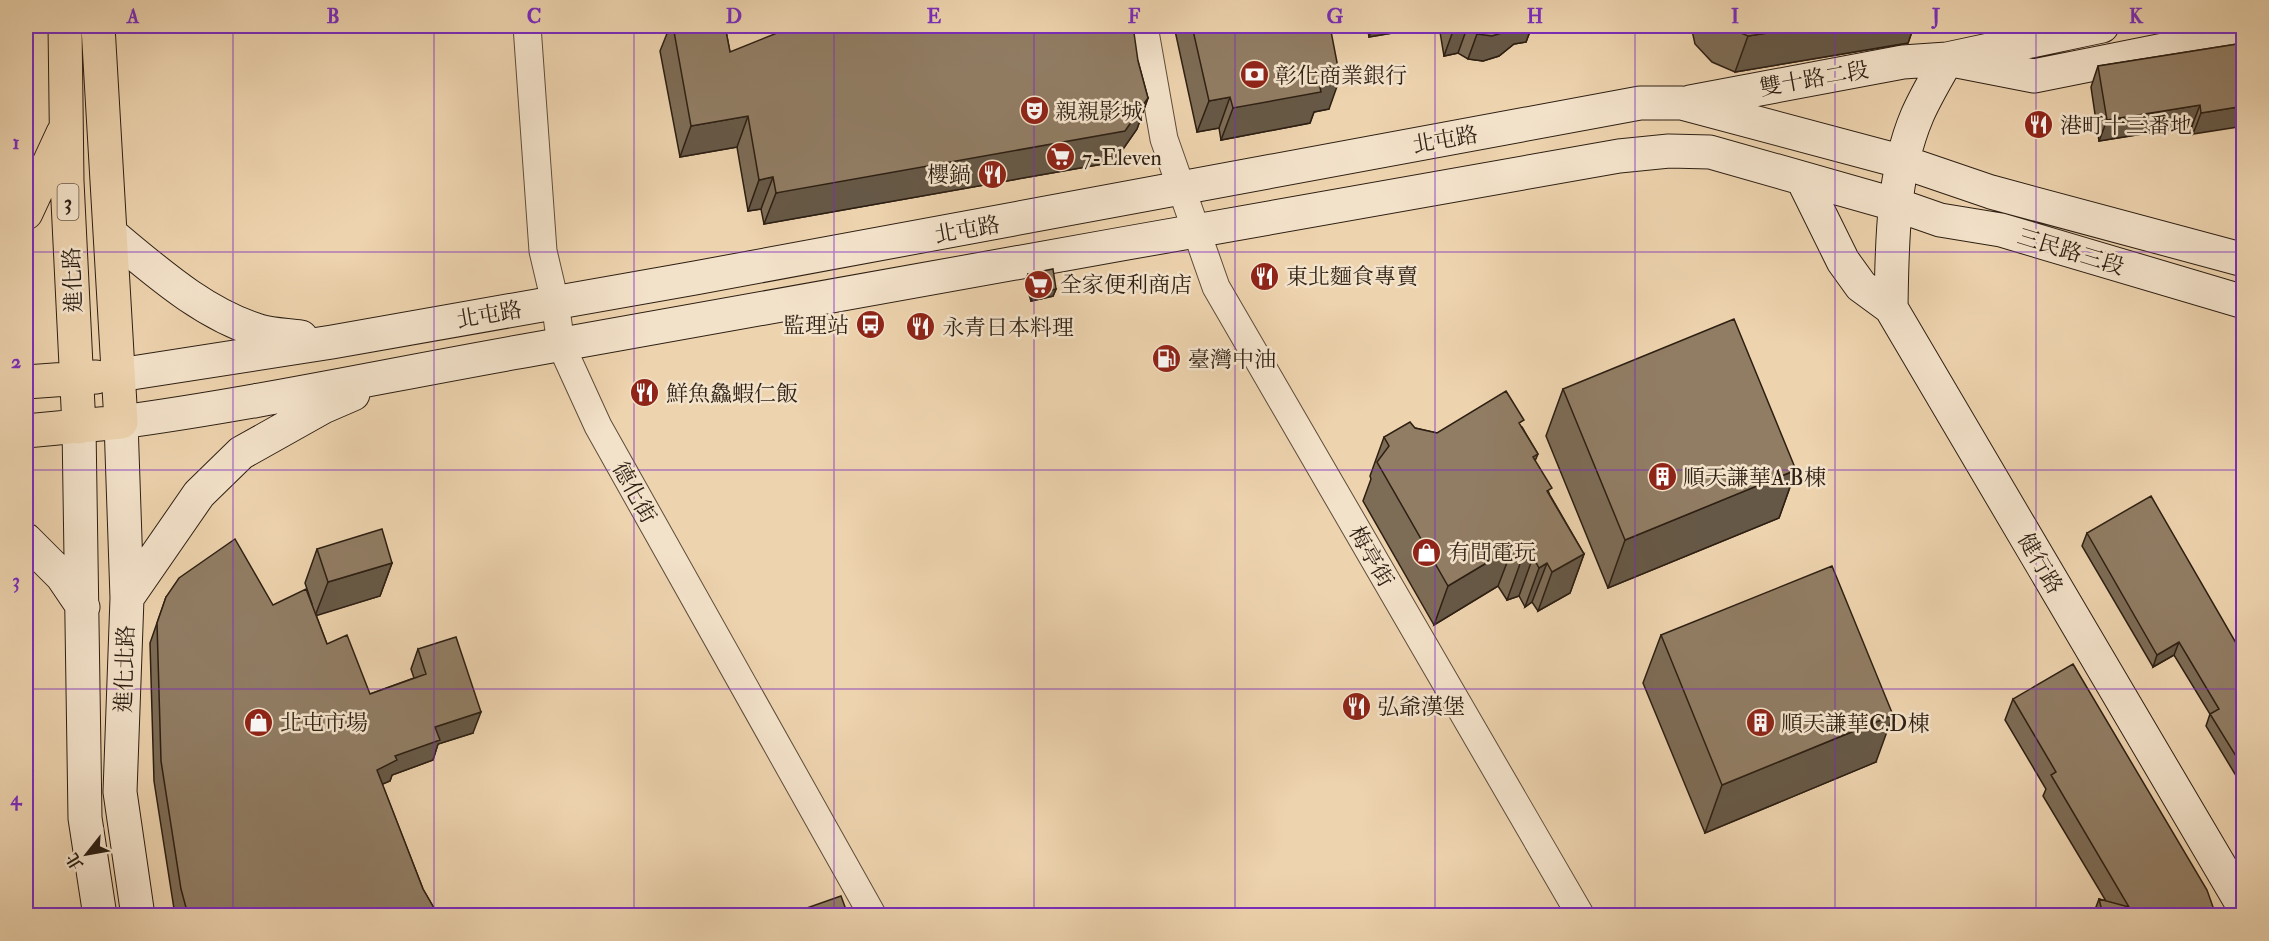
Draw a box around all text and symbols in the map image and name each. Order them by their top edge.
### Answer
text: A [126,4,140,29]
text: B [326,4,340,29]
text: C [527,4,541,29]
text: D [726,4,742,29]
text: E [927,4,942,29]
text: F [1128,4,1141,29]
text: G [1327,4,1344,29]
text: H [1527,4,1543,29]
text: I [1731,4,1739,29]
text: J [1931,4,1940,29]
text: K [2129,4,2144,29]
street label: 雙十路二段 [1758,56,1871,102]
bank icon: 彰化商業銀行 [1238,59,1270,91]
place label: 彰化商業銀行 [1275,62,1407,90]
theatre icon: 親親影城 [1018,95,1050,127]
place label: 親親影城 [1055,98,1143,126]
restaurant icon: 港町十三番地 [2023,109,2055,141]
place label: 港町十三番地 [2060,112,2192,140]
street label: 北屯路 [1410,120,1480,160]
text: 1 [12,130,20,155]
supermarket icon: 7-Eleven [1045,141,1077,173]
place label: 7-Eleven [1082,144,1162,172]
restaurant icon: 櫻鍋 [976,158,1008,190]
place label: 櫻鍋 [927,161,971,189]
road number: 3 [58,184,78,220]
street label: 北屯路 [932,210,1002,250]
street label: 三民路三段 [2014,222,2127,281]
street label: 進化路 [58,246,88,313]
restaurant icon: 東北麵食專賣 [1249,260,1281,292]
place label: 東北麵食專賣 [1286,263,1418,291]
supermarket icon: 全家便利商店 [1023,268,1055,300]
place label: 全家便利商店 [1060,271,1192,299]
street label: 北屯路 [454,295,524,335]
bus stop icon: 監理站 [854,309,886,341]
restaurant icon: 永青日本料理 [905,311,937,343]
place label: 監理站 [783,312,849,340]
place label: 永青日本料理 [942,314,1074,342]
fuel station icon: 臺灣中油 [1151,343,1183,375]
place label: 臺灣中油 [1188,346,1276,374]
text: 2 [11,349,21,374]
restaurant icon: 鮮魚鱻蝦仁飯 [629,377,661,409]
place label: 鮮魚鱻蝦仁飯 [666,380,798,408]
street label: 德化街 [606,457,662,528]
building icon: 順天謙華A.B棟 [1646,461,1678,493]
place label: 順天謙華A.B棟 [1683,464,1826,492]
street label: 梅亭街 [1343,521,1400,592]
street label: 健行路 [2012,528,2069,599]
shop icon: 有間電玩 [1411,536,1443,568]
place label: 有間電玩 [1448,539,1536,567]
text: 3 [12,568,20,593]
street label: 進化北路 [109,625,141,714]
restaurant icon: 弘爺漢堡 [1340,690,1372,722]
place label: 弘爺漢堡 [1377,693,1465,721]
shop icon: 北屯市場 [243,706,275,738]
building icon: 順天謙華C.D棟 [1744,707,1776,739]
place label: 北屯市場 [280,709,368,737]
place label: 順天謙華C.D棟 [1781,710,1929,738]
text: 4 [10,786,23,811]
north arrow [57,824,117,884]
text: 北 [62,849,88,873]

